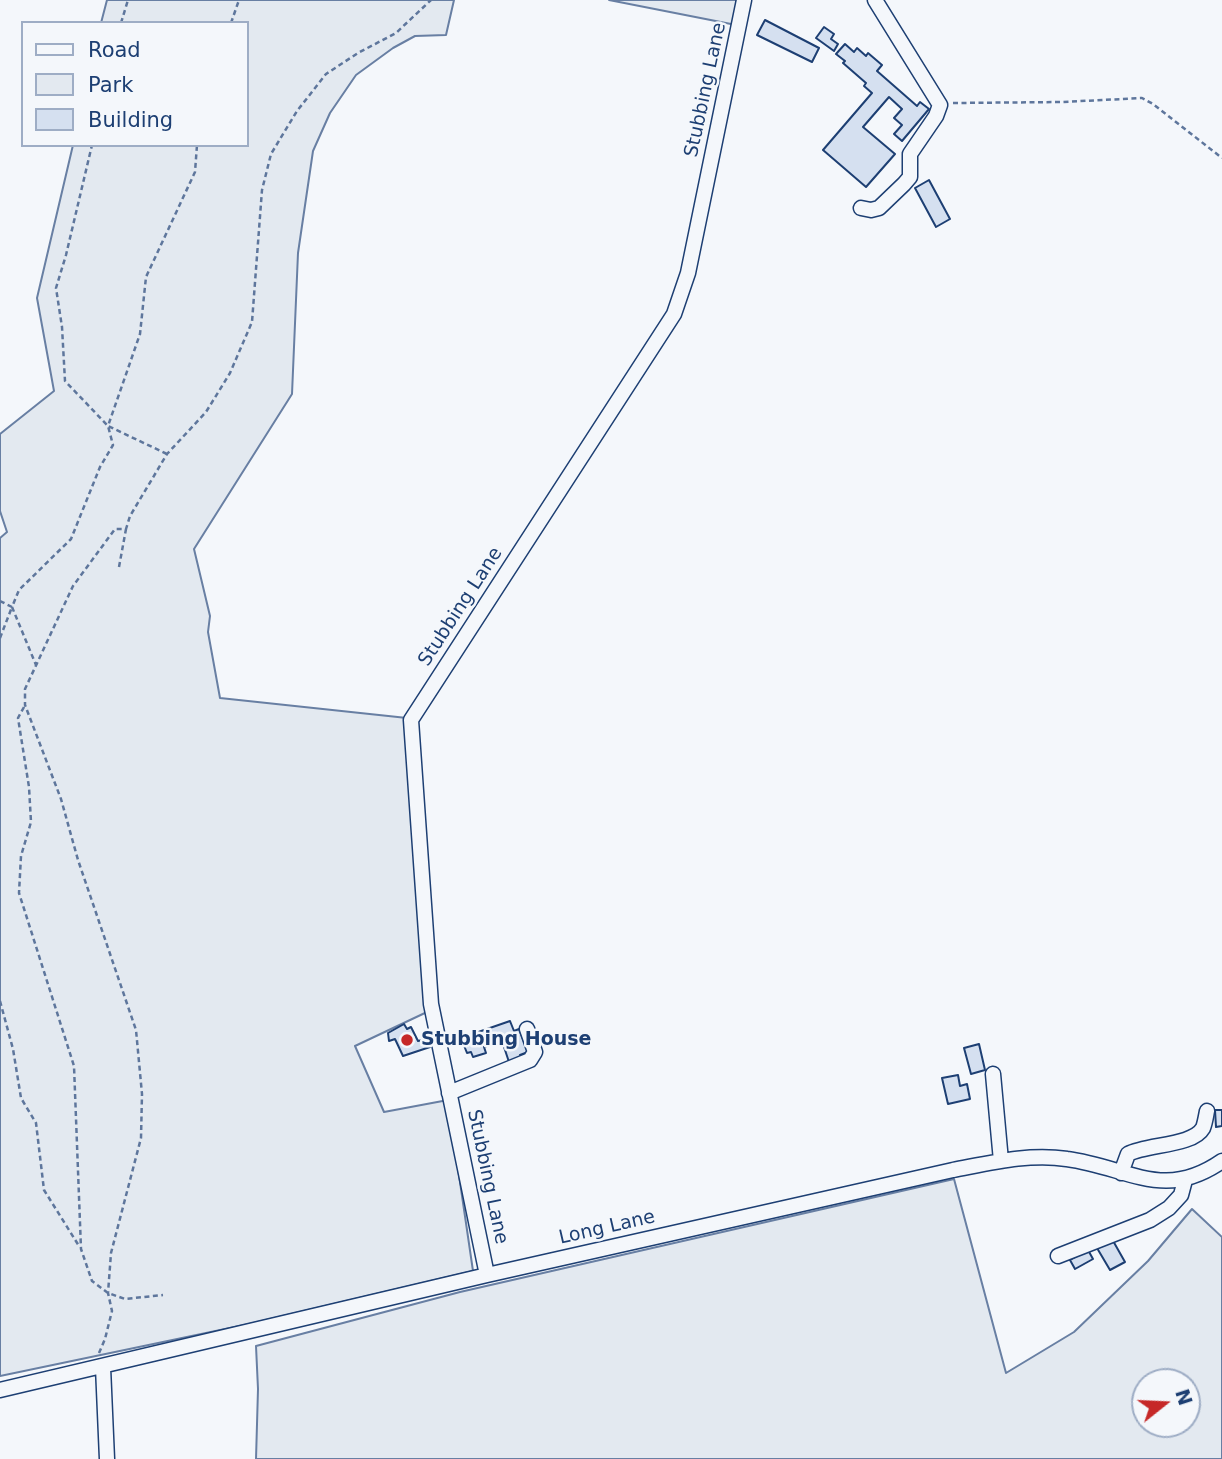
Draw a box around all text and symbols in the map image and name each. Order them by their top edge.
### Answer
legend [21,21,248,147]
street label: Stubbing Lane [681,21,731,159]
text: Road [88,38,141,62]
text: Park [88,73,133,97]
text: Building [88,108,173,132]
street label: Stubbing Lane [414,543,508,671]
place label: Stubbing House [421,1029,591,1051]
marker: Stubbing House [399,1032,415,1048]
street label: Stubbing Lane [462,1108,512,1246]
street label: Long Lane [557,1206,657,1250]
north arrow [1131,1368,1201,1438]
text: N [1171,1386,1197,1408]

